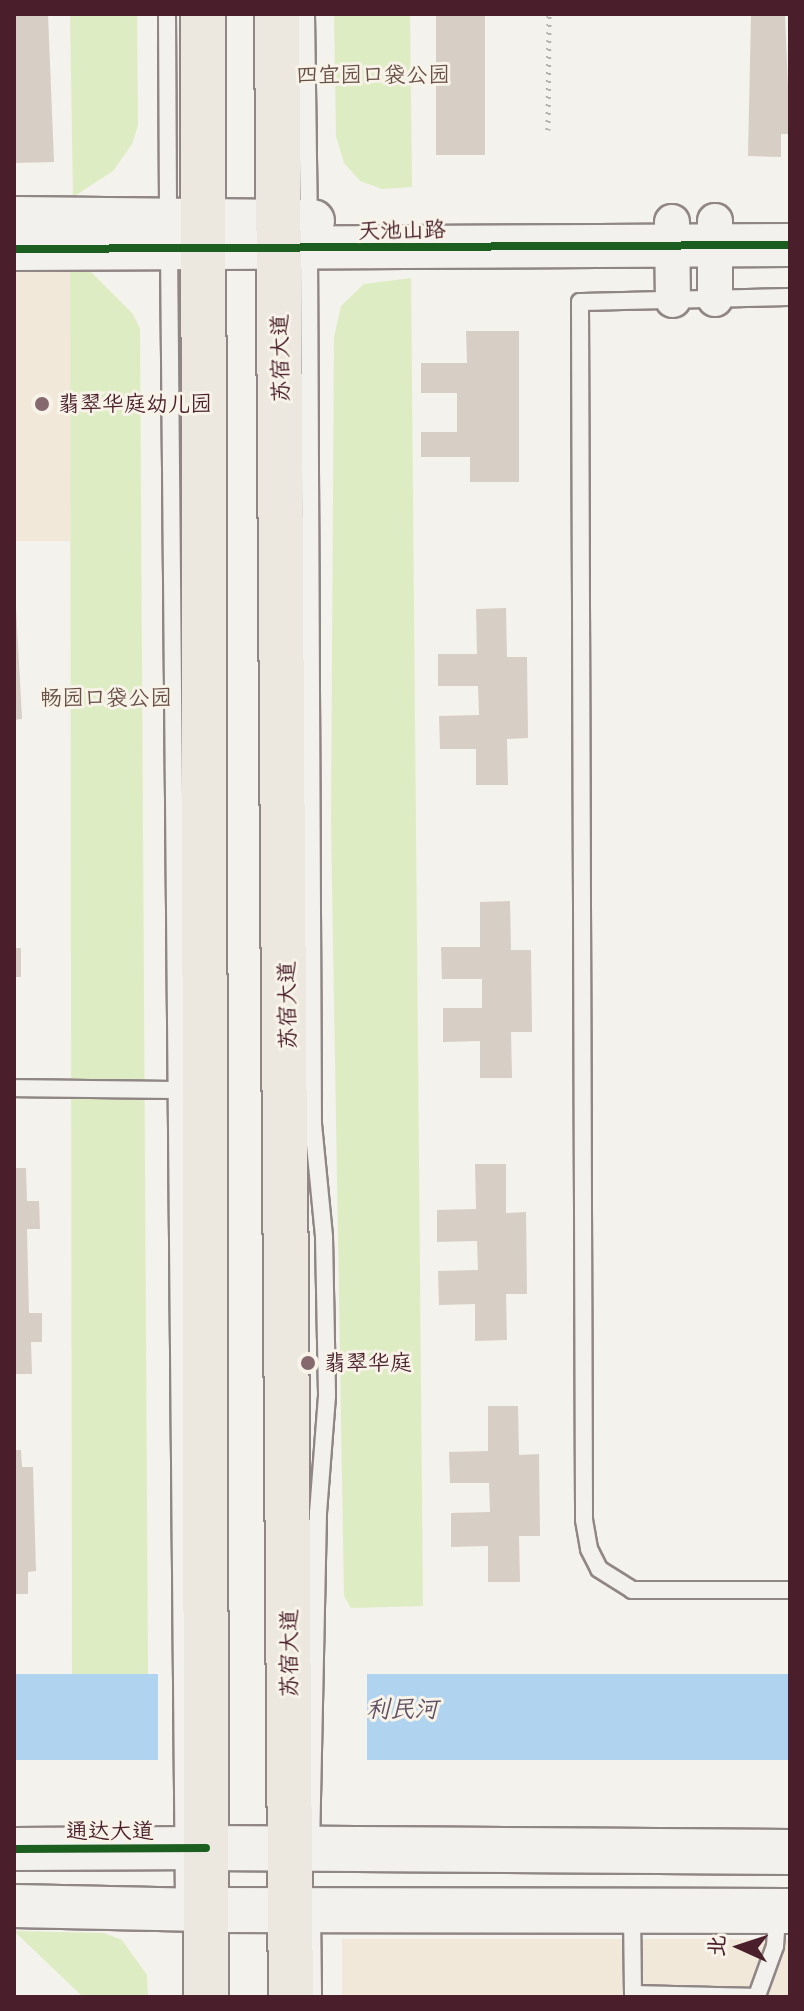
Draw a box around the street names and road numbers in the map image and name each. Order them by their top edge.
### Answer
street label: 天池山路 [358,216,446,244]
street label: 苏宿大道 [266,314,294,402]
street label: 苏宿大道 [273,961,301,1049]
street label: 苏宿大道 [276,1609,302,1697]
street label: 通达大道 [66,1818,154,1844]

